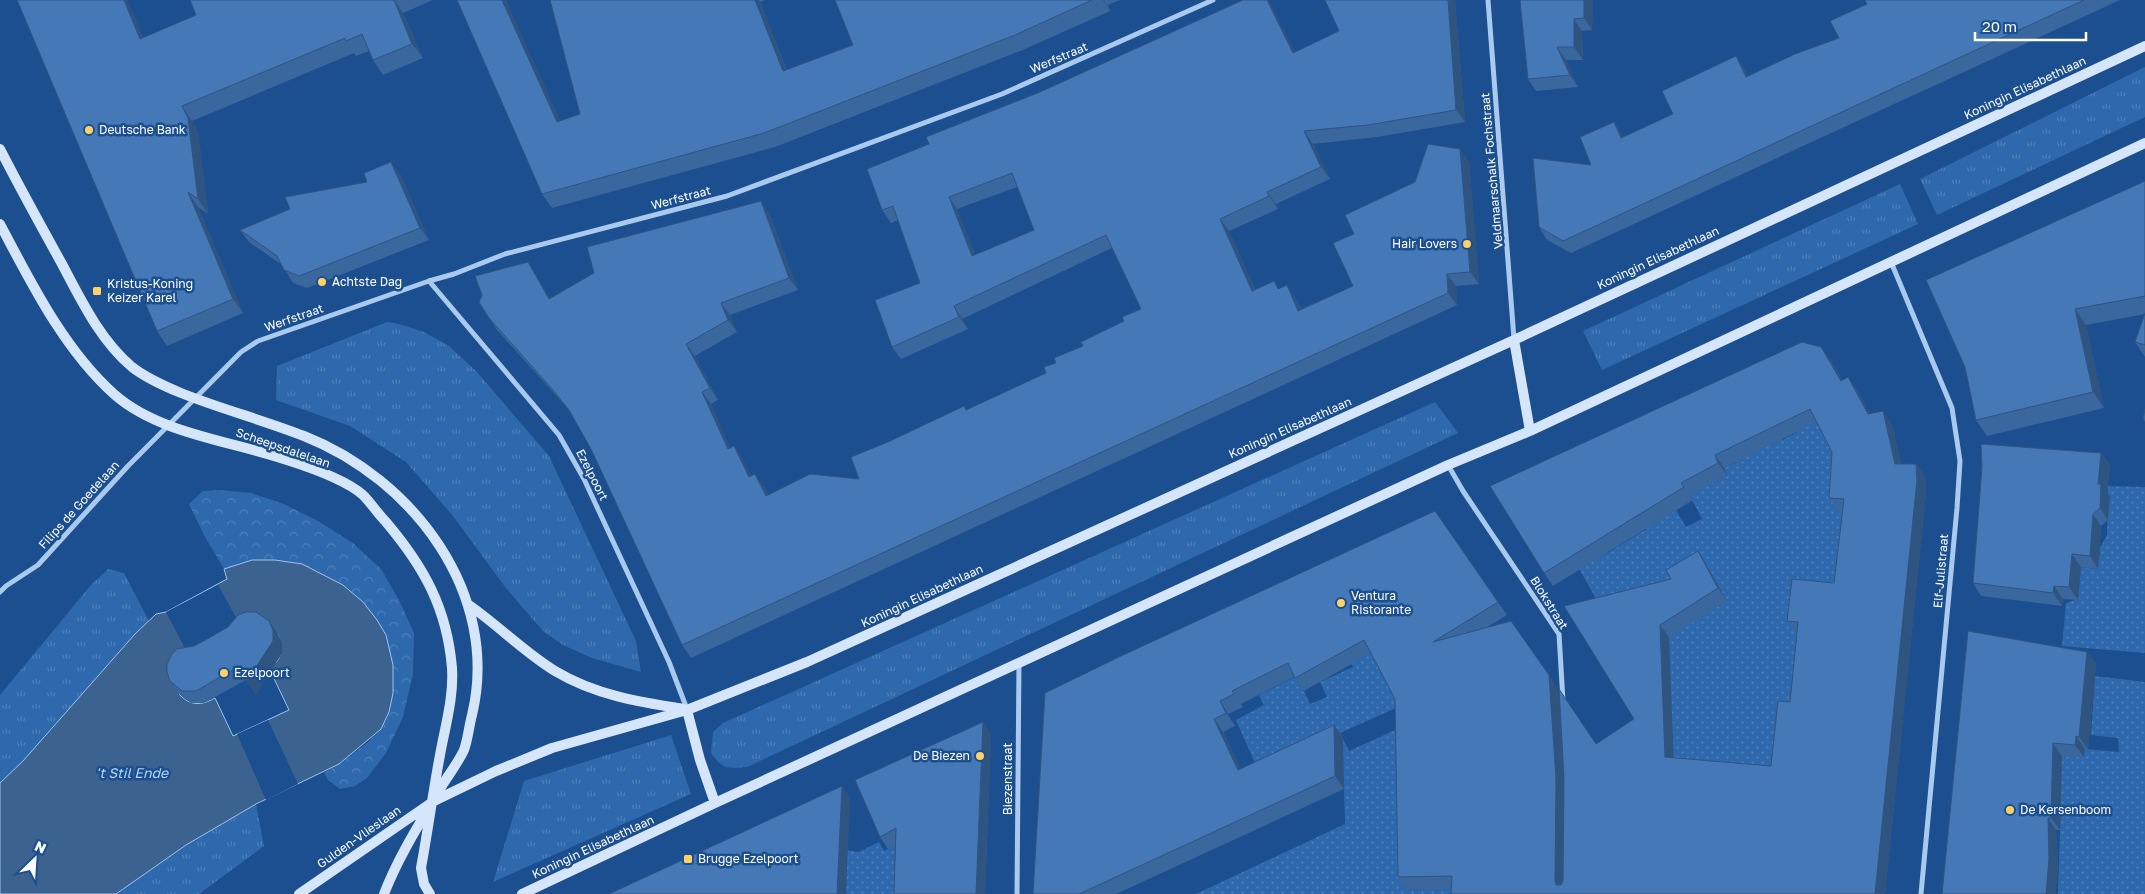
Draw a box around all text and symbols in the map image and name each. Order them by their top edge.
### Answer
scale bar [1975,10,2086,42]
text: 20 m [1982,17,2017,35]
street label: Werfstraat [1028,39,1090,76]
street label: Koningin Elisabethlaan [1961,53,2088,122]
street label: Veldmaarschalk Fochstraat [1477,92,1506,250]
place label: Deutsche Bank [99,122,186,137]
marker: Deutsche Bank [83,124,95,136]
street label: Werfstraat [649,182,713,213]
street label: Koningin Elisabethlaan [1594,223,1721,292]
place label: Hair Lovers [1392,236,1457,251]
marker: Hair Lovers [1461,238,1473,250]
place label: Achtste Dag [332,274,402,289]
place label: Kristus-Koning Keizer Karel [107,276,193,305]
marker: Achtste Dag [316,276,328,288]
marker: Kristus-Koning Keizer Karel [91,285,103,297]
street label: Werfstraat [262,300,325,335]
street label: Koningin Elisabethlaan [1226,394,1354,461]
street label: Scheepsdalelaan [234,424,332,471]
street label: Ezelpoort [573,447,612,503]
street label: Filips de Goedelaan [35,458,122,552]
street label: Elf-Julistraat [1930,533,1951,609]
street label: Koningin Elisabethlaan [858,561,985,630]
street label: Blokstraat [1527,573,1572,632]
place label: Ventura Ristorante [1351,588,1411,617]
marker: Ventura Ristorante [1335,597,1347,609]
place label: Ezelpoort [234,665,290,680]
marker: Ezelpoort [218,667,230,679]
street label: Biezenstraat [1000,742,1015,815]
place label: De Biezen [913,748,970,763]
marker: De Biezen [974,750,986,762]
water label: 't Stil Ende [96,764,169,781]
street label: Gulden-Vlieslaan [314,802,404,871]
place label: De Kersenboom [2020,802,2111,817]
marker: De Kersenboom [2004,804,2016,816]
street label: Koningin Elisabethlaan [529,812,656,881]
north arrow [10,834,60,884]
text: N [32,837,49,857]
place label: Brugge Ezelpoort [698,851,799,866]
marker: Brugge Ezelpoort [682,853,694,865]

